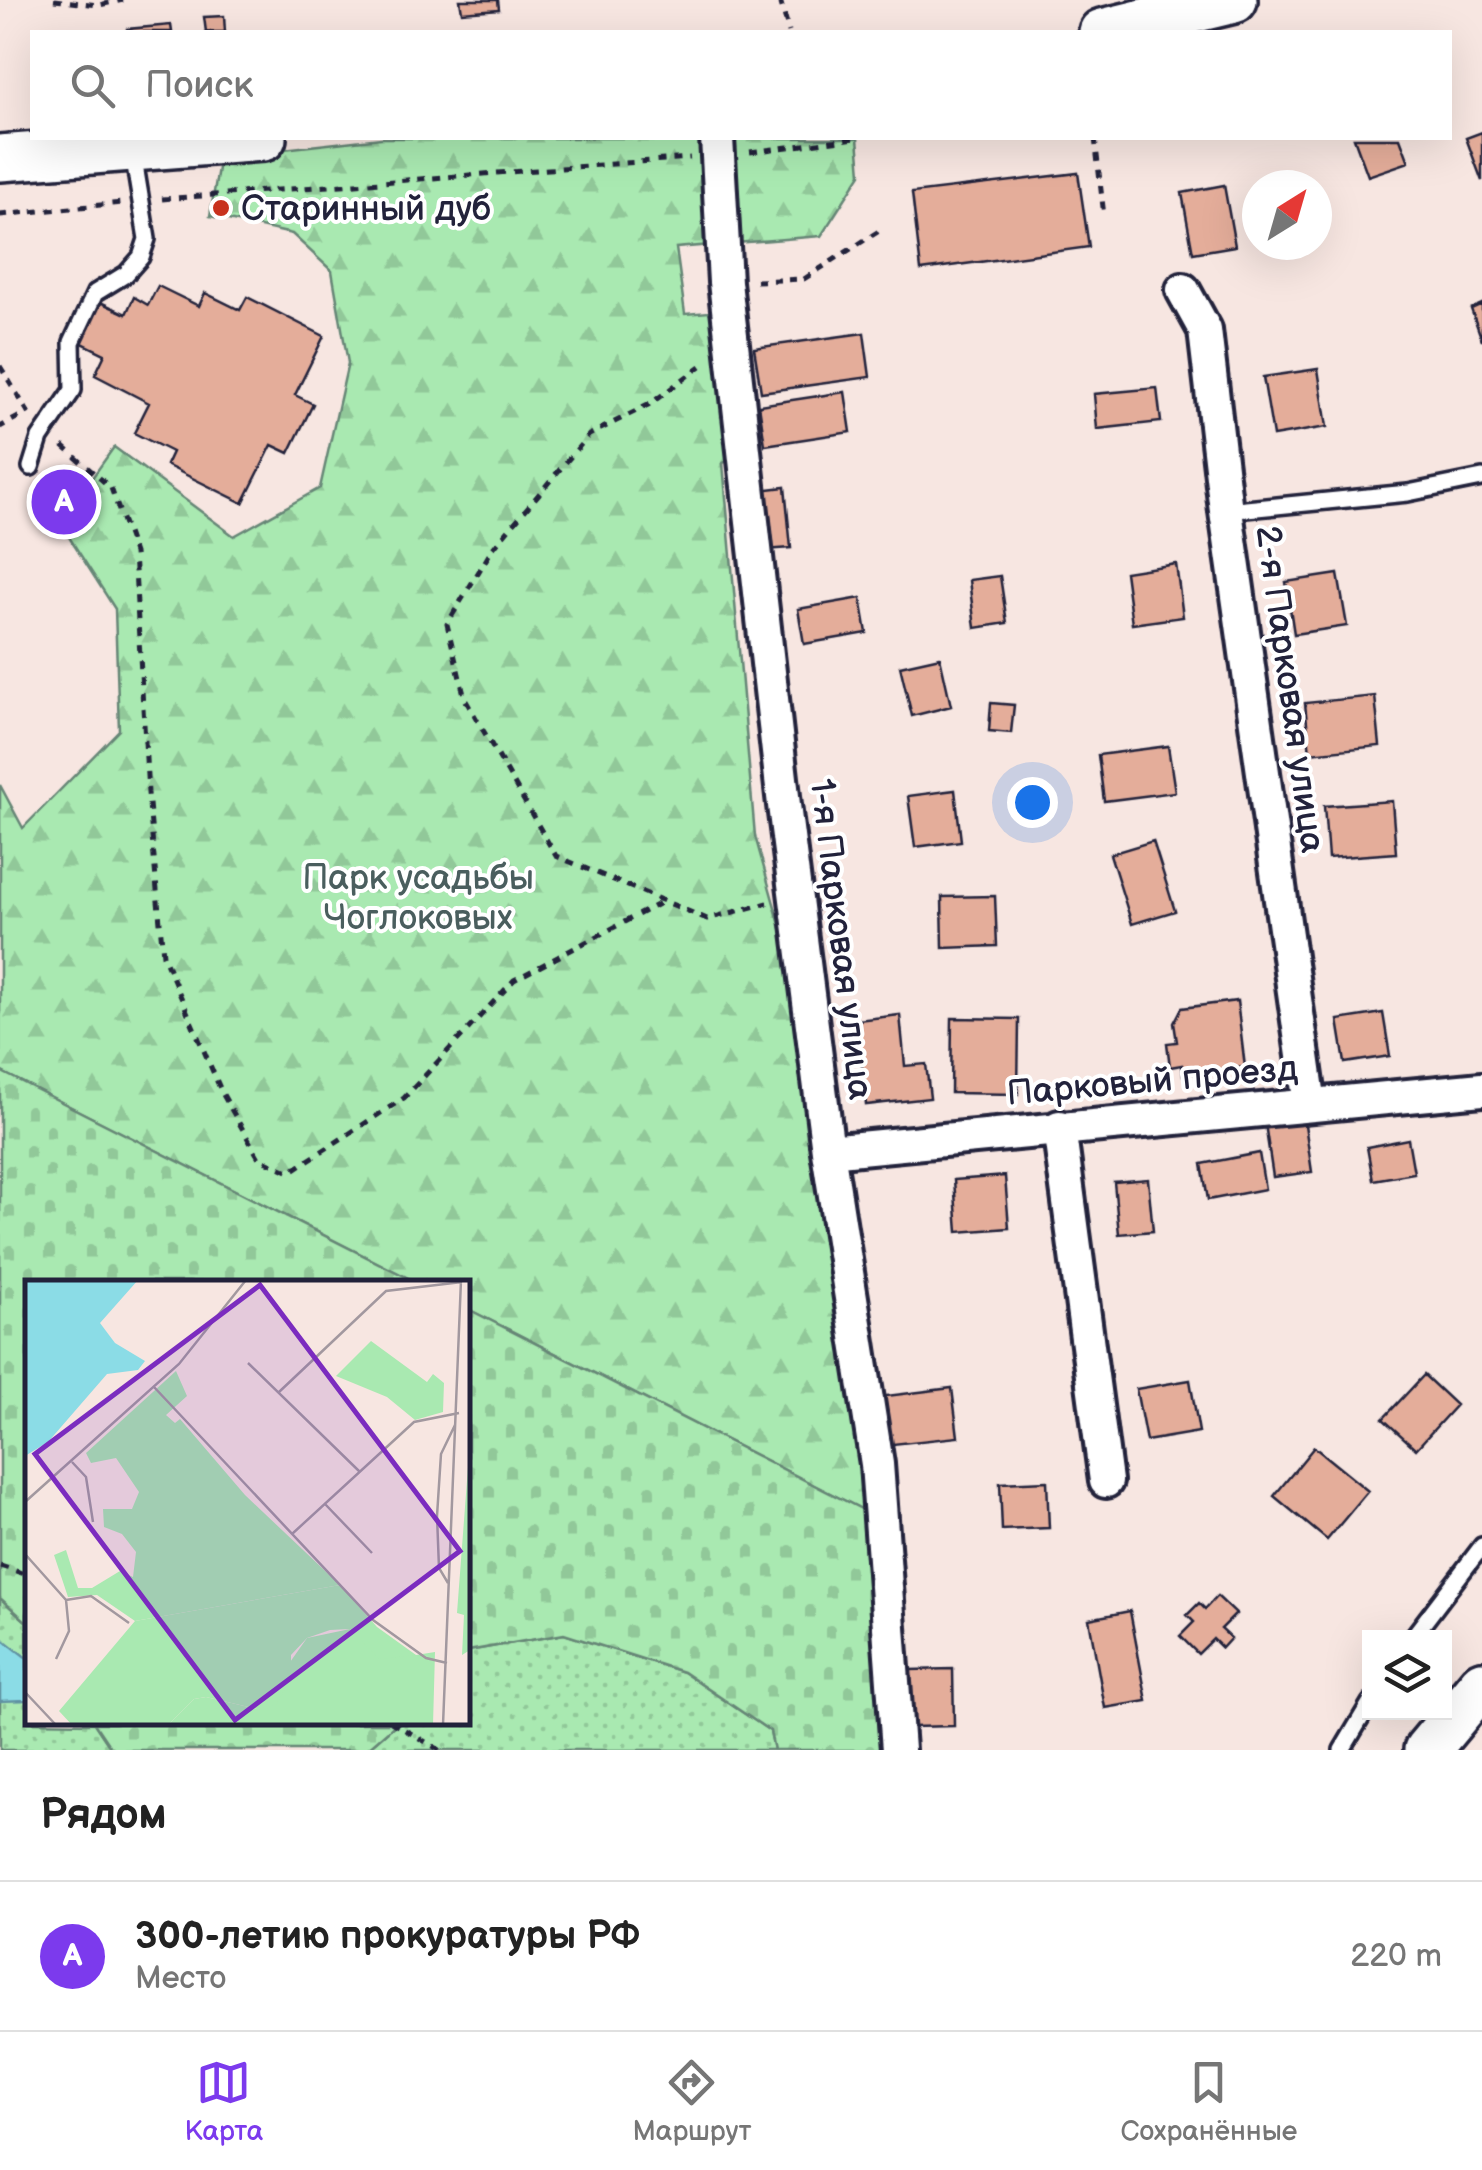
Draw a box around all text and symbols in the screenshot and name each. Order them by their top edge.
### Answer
search box [30,30,1452,140]
icon: search [65,58,120,113]
text: Поиск [145,63,253,108]
north arrow [1242,170,1332,260]
place label: Старинный дуб [241,188,491,231]
marker: Старинный дуб [210,197,232,219]
pin: A [32,464,96,540]
street label: 2-я Парковая улица [1245,523,1334,856]
street label: 1-я Парковая улица [799,776,882,1102]
your location [1007,777,1058,828]
park label: Парк усадьбы Чоглоковых [302,857,534,940]
street label: Парковый проезд [1005,1047,1299,1116]
inset map [25,1280,470,1725]
map controls [1362,1630,1452,1720]
button: layers [1362,1630,1452,1720]
text: Рядом [40,1790,167,1841]
text: 300-летию прокуратуры РФ [135,1914,640,1959]
text: A [63,1937,82,1976]
text: 220 m [1350,1937,1442,1976]
text: Место [135,1959,226,1998]
tab: Карта [185,2055,263,2148]
tab: Маршрут [632,2055,751,2148]
tab: Сохранённые [1121,2055,1297,2148]

